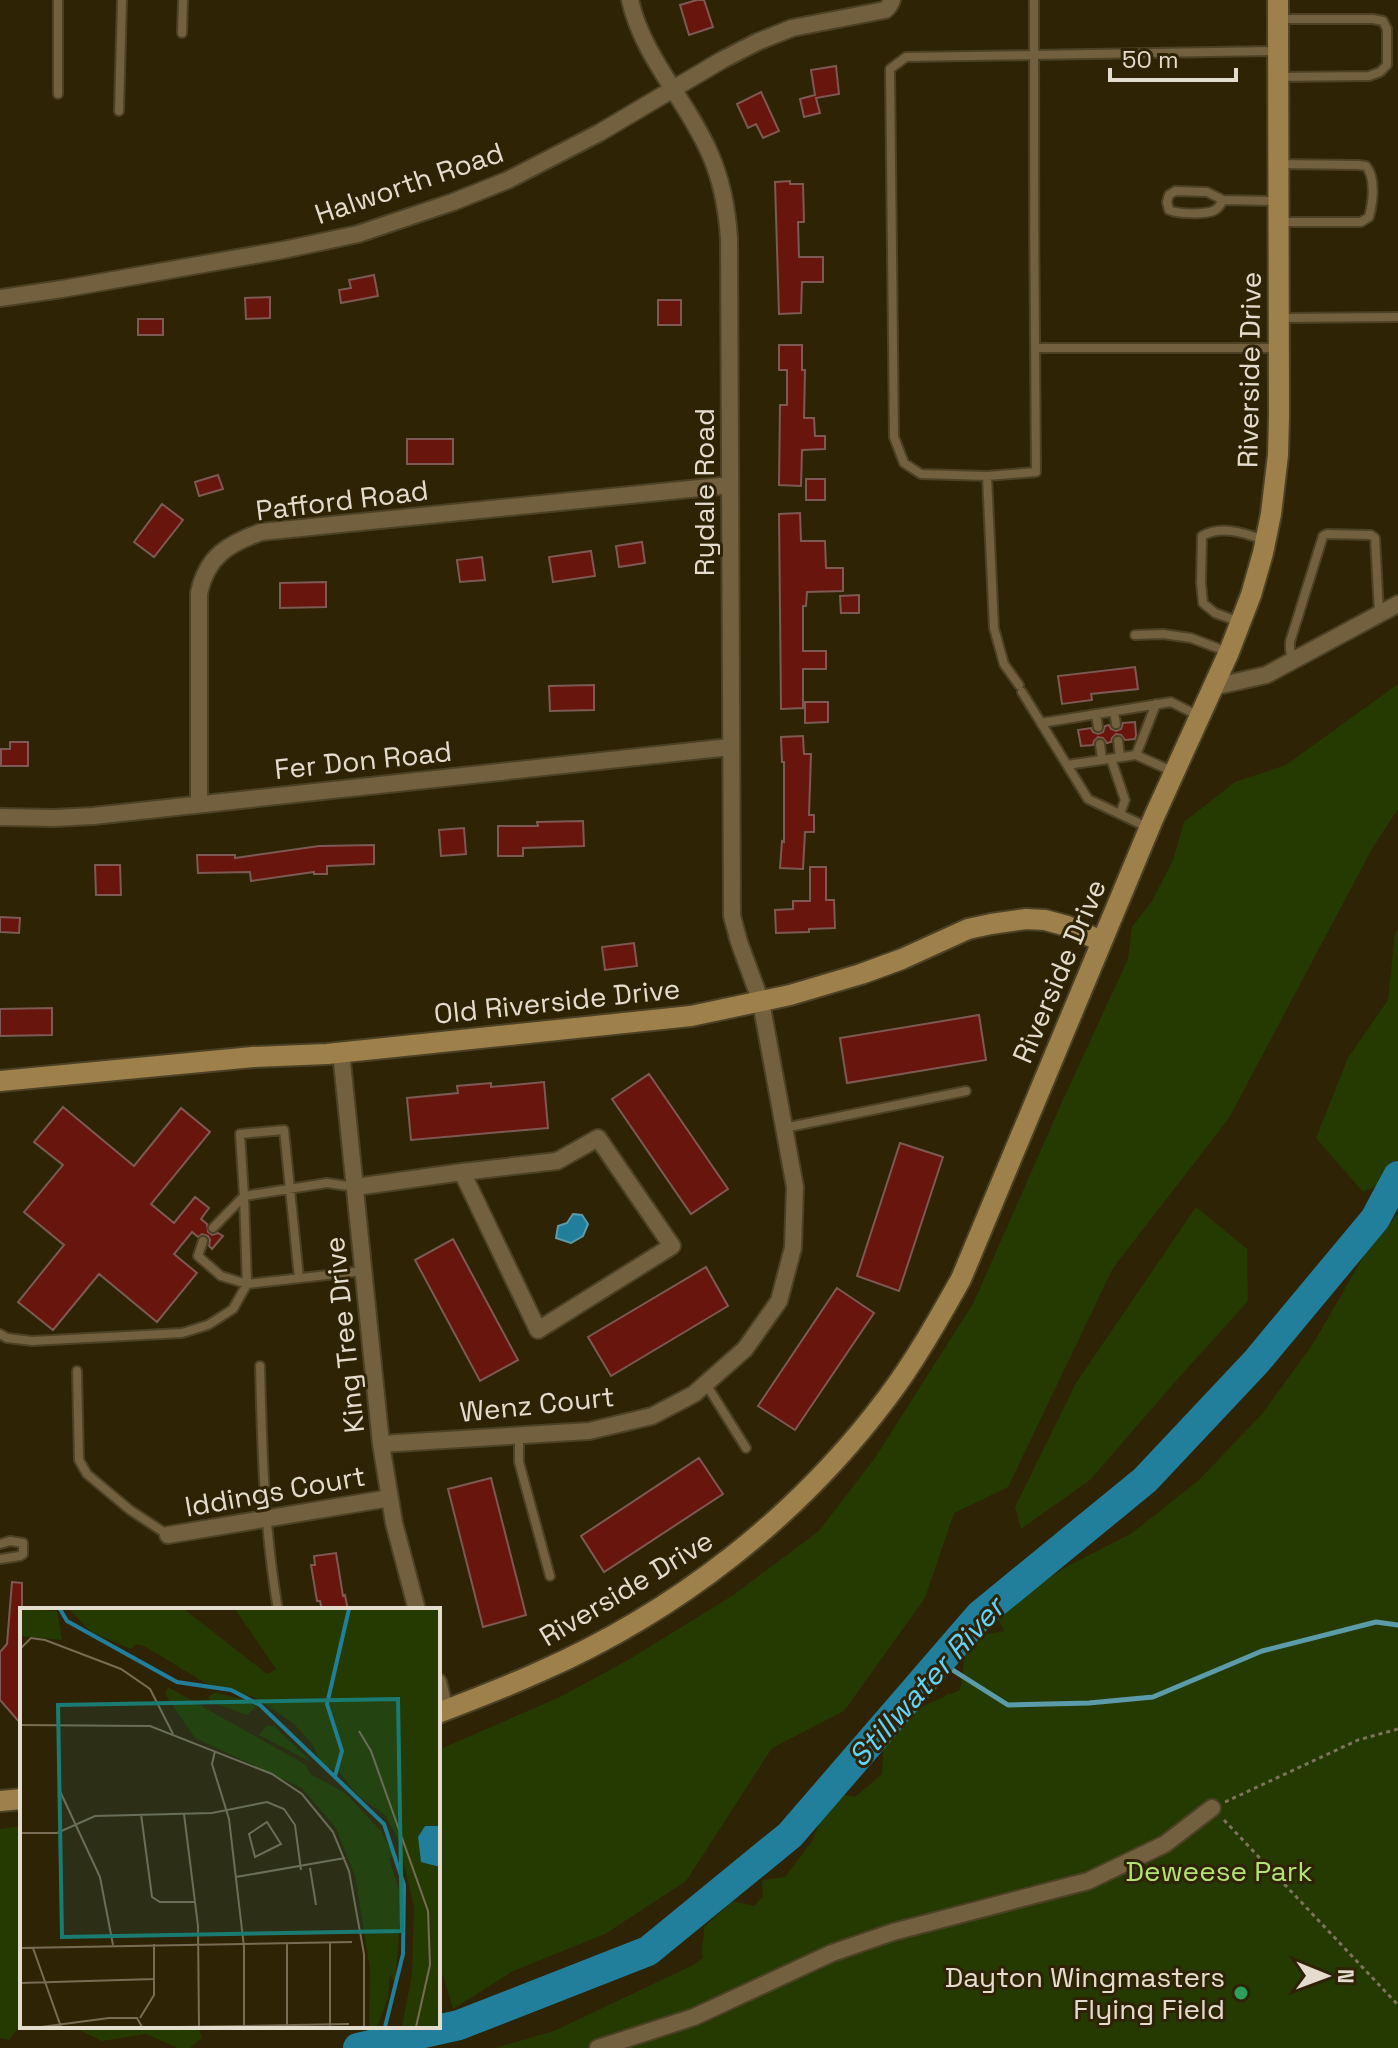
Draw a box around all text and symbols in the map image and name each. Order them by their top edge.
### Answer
scale bar [1110,32,1236,82]
text: 50 m [1122,44,1179,75]
street label: Halworth Road [310,134,508,232]
street label: Riverside Drive [1229,271,1269,469]
street label: Rydale Road [686,408,722,576]
street label: Pafford Road [254,472,430,528]
street label: Fer Don Road [272,733,454,787]
street label: Riverside Drive [1004,874,1114,1068]
street label: Old Riverside Drive [432,970,682,1032]
street label: King Tree Drive [316,1235,372,1435]
street label: Wenz Court [458,1378,616,1430]
street label: Iddings Court [182,1457,368,1525]
street label: Riverside Drive [533,1522,719,1654]
water label: Stillwater River [839,1587,1014,1775]
inset map [20,1608,440,2028]
park label: Deweese Park [1126,1853,1312,1889]
north arrow [1286,1936,1366,2016]
place label: Dayton Wingmasters Flying Field [945,1959,1225,2027]
text: N [1332,1969,1360,1984]
marker: Dayton Wingmasters Flying Field [1232,1984,1250,2002]

